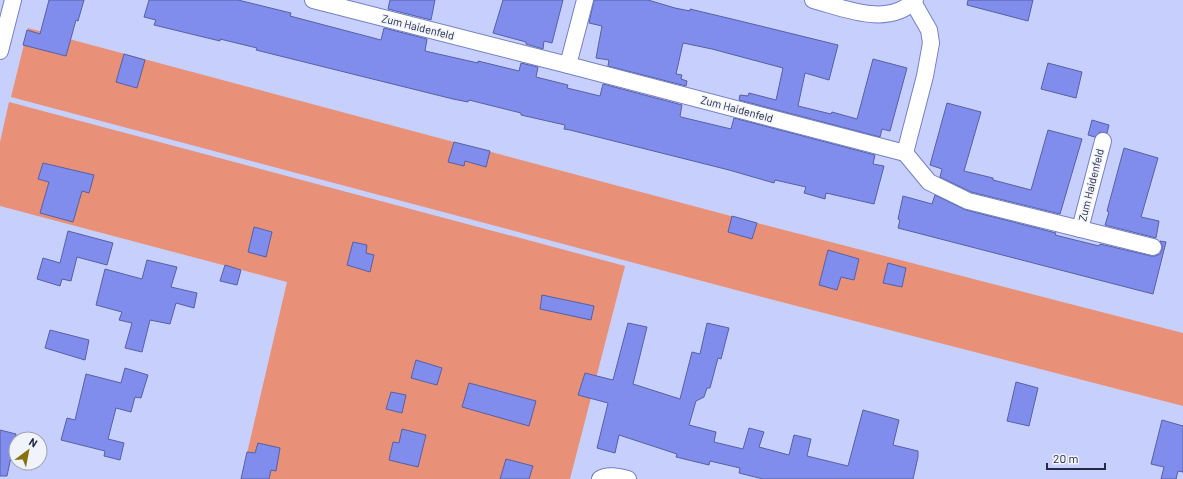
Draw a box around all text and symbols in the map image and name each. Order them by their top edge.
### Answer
street label: Zum Haidenfeld [380,11,456,42]
street label: Zum Haidenfeld [699,93,775,124]
street label: Zum Haidenfeld [1075,147,1106,223]
north arrow [8,431,48,471]
text: N [27,435,40,450]
scale bar [1047,445,1105,471]
text: 20 m [1053,451,1079,465]

